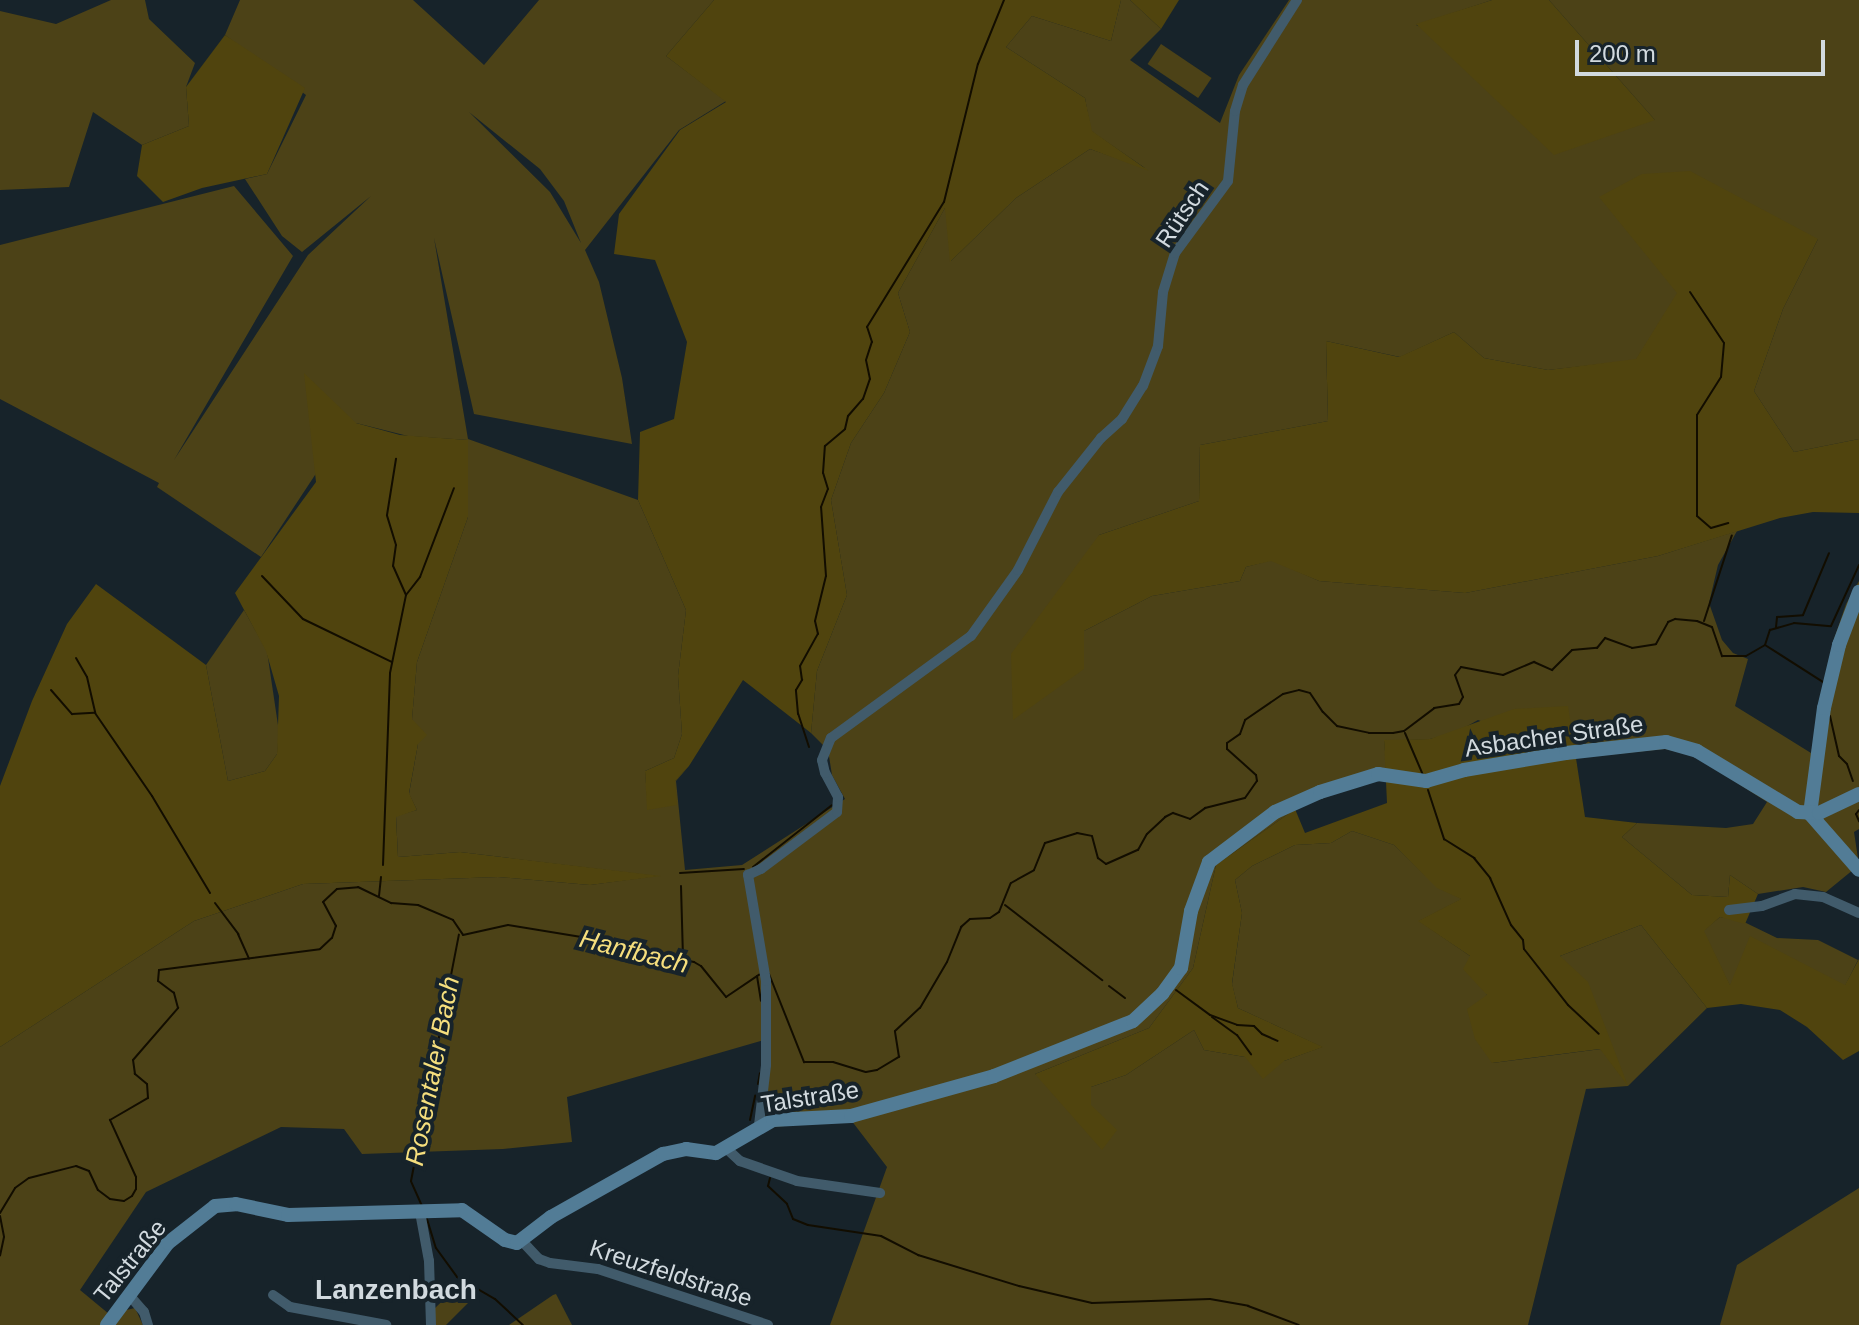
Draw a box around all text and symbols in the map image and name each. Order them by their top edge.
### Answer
scale bar [1579,24,1829,74]
text: 200 m [1589,40,1656,67]
street label: Rütsch [1149,175,1215,253]
street label: Asbacher Straße [1463,709,1645,763]
water label: Hanfbach [576,923,692,981]
water label: Rosentaler Bach [399,974,467,1168]
street label: Talstraße [759,1075,861,1119]
street label: Talstraße [88,1214,172,1308]
street label: Kreuzfeldstraße [586,1233,756,1313]
district label: Lanzenbach [315,1273,477,1307]

